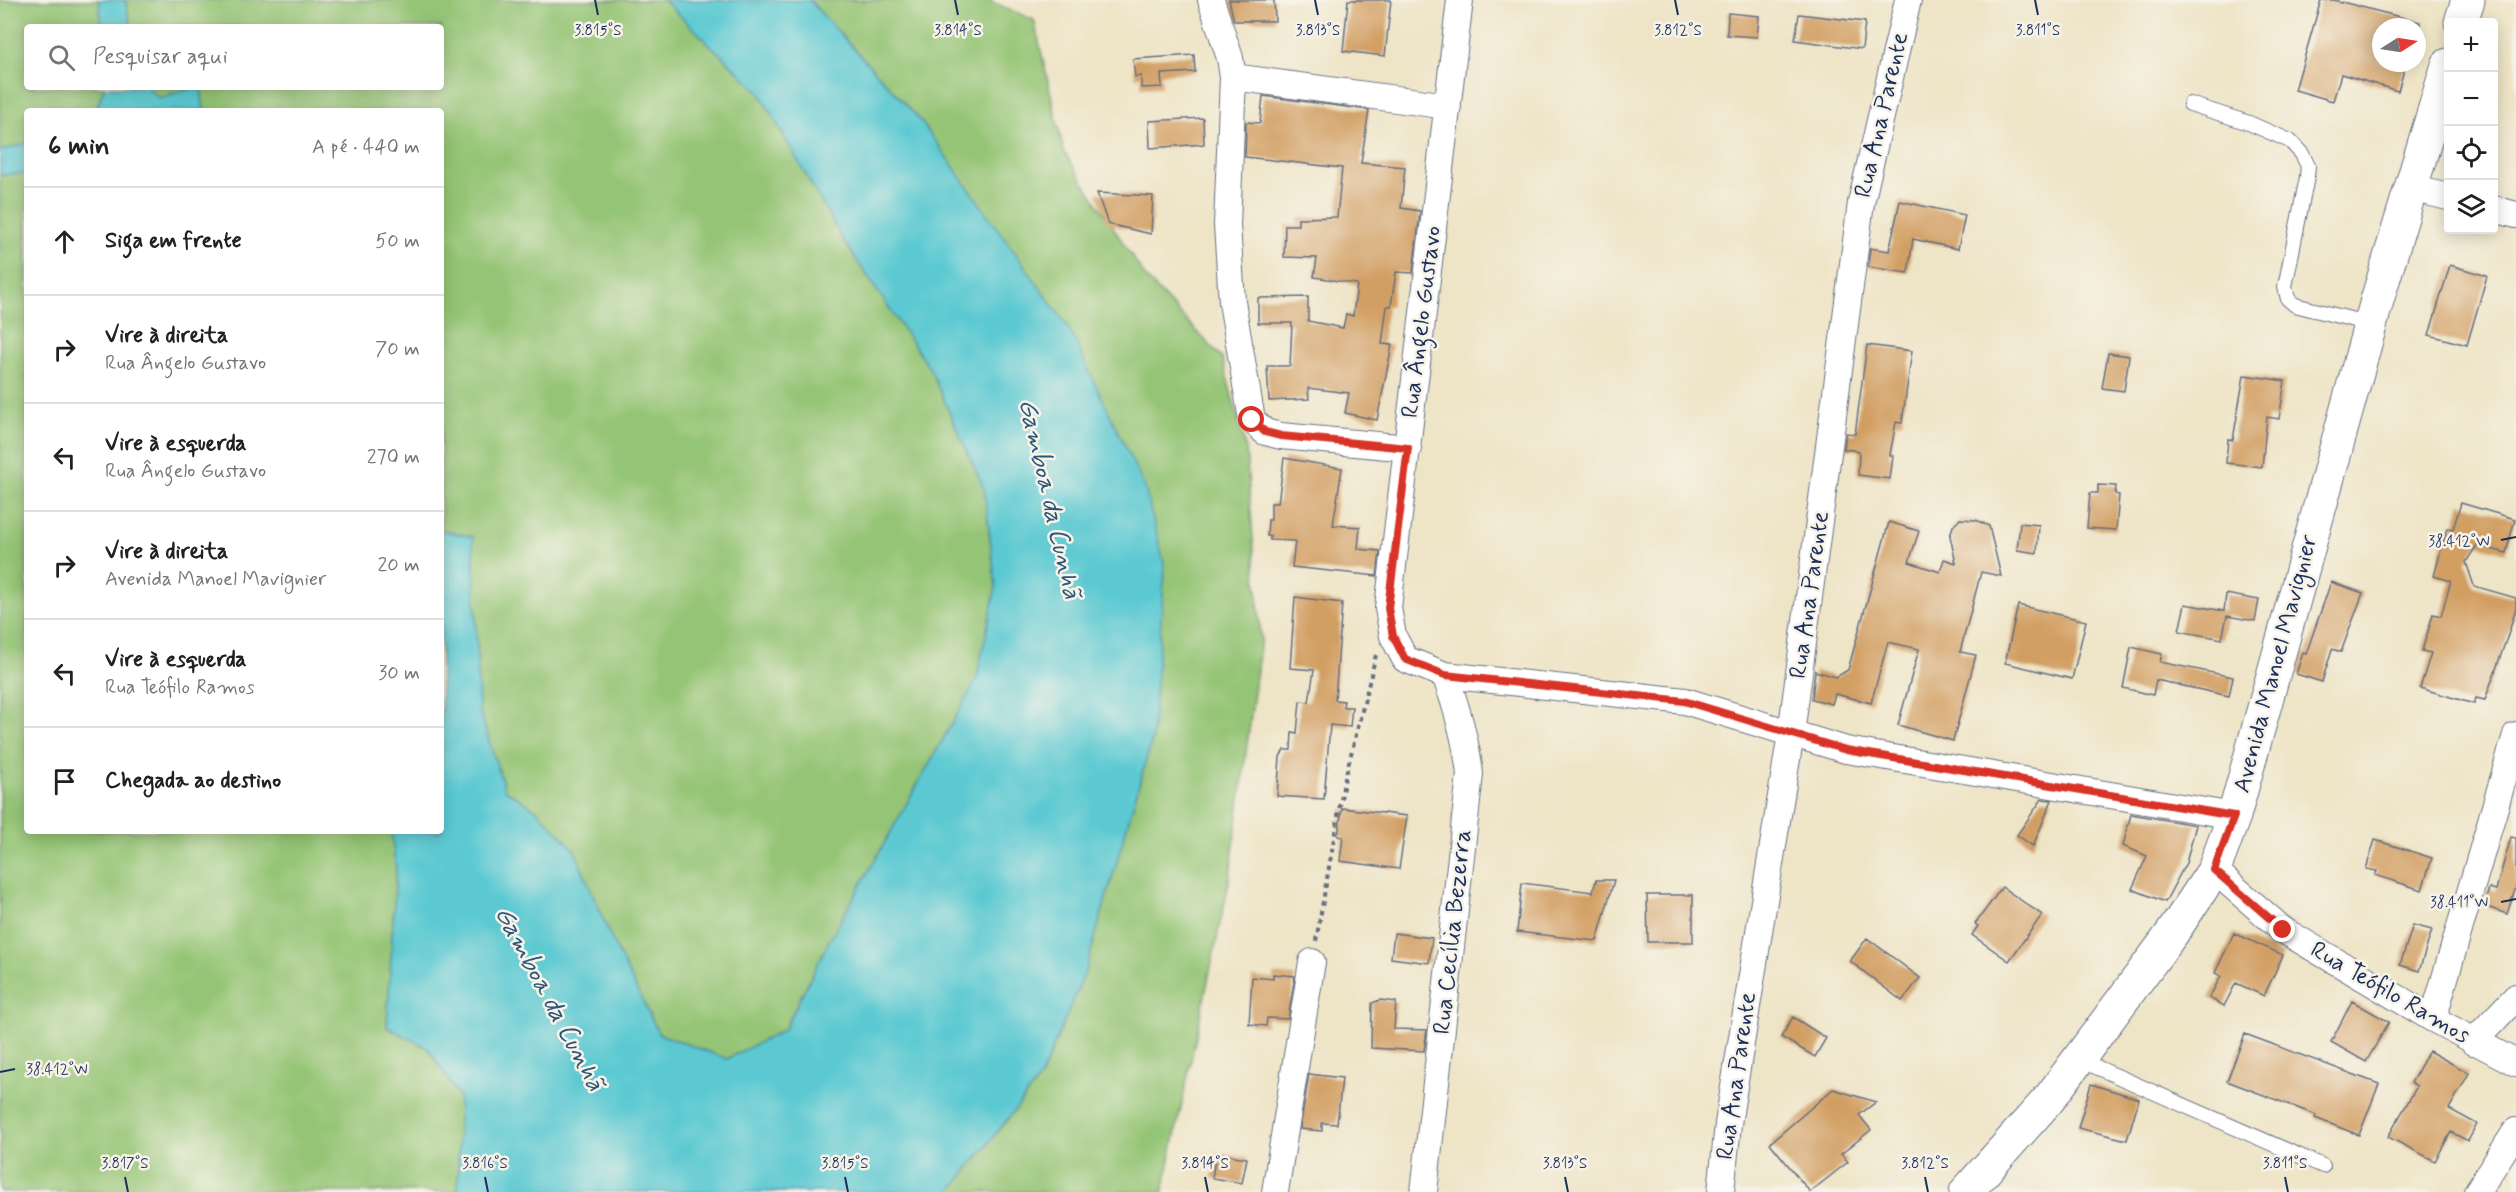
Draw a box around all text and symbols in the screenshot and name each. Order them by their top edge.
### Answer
north arrow [2372,18,2426,72]
map controls [2444,18,2498,234]
button: + [2444,18,2498,72]
text: 3.815°S [575,21,621,41]
text: 3.814°S [934,21,982,41]
text: 3.813°S [1296,21,1340,41]
text: 3.812°S [1654,21,1702,41]
text: 3.811°S [2016,21,2060,41]
search box [24,24,444,90]
street label: Rua Ana Parente [1848,29,1916,201]
icon: search [45,41,78,74]
text: Pesquisar aqui [93,43,228,71]
button: − [2444,72,2498,126]
button: locate [2444,126,2498,180]
text: 6 min [48,130,110,164]
text: A pé · 440 m [312,134,420,161]
button: layers [2444,180,2498,234]
street label: Rua Ângelo Gustavo [1395,224,1452,420]
icon: ahead [48,225,81,258]
text: Siga em frente [105,227,242,255]
text: 50 m [375,228,420,255]
text: Vire à direita [105,322,228,350]
icon: right [48,333,81,366]
text: 70 m [375,336,420,363]
text: Rua Ângelo Gustavo [105,350,266,377]
water label: Gamboa da Cunhã [1009,396,1089,604]
route start [1238,406,1264,432]
text: Vire à esquerda [105,430,246,458]
icon: left [48,441,81,474]
text: 270 m [367,444,420,471]
text: Rua Ângelo Gustavo [105,458,266,485]
street label: Rua Ana Parente [1783,509,1837,681]
street label: Avenida Manoel Mavignier [2227,532,2327,797]
text: 38.412°W [2428,532,2490,552]
text: Vire à direita [105,538,228,566]
icon: right [48,549,81,582]
text: 20 m [377,552,420,579]
text: Avenida Manoel Mavignier [105,566,326,593]
text: Vire à esquerda [105,646,246,674]
icon: left [48,657,81,690]
text: 30 m [378,660,420,687]
text: Rua Teófilo Ramos [105,674,255,701]
icon: arrive [48,765,81,798]
text: Chegada ao destino [105,767,281,795]
street label: Rua Cecília Bezerra [1427,828,1479,1036]
text: 38.411°W [2430,893,2488,913]
water label: Gamboa da Cunhã [486,901,613,1099]
route end [2269,916,2295,942]
street label: Rua Teófilo Ramos [2305,935,2476,1052]
street label: Rua Ana Parente [1710,990,1764,1162]
text: 38.412°W [26,1060,88,1080]
text: 3.817°S [102,1154,148,1174]
text: 3.816°S [462,1154,508,1174]
text: 3.815°S [822,1154,868,1174]
text: 3.814°S [1181,1154,1229,1174]
text: 3.813°S [1543,1154,1587,1174]
text: 3.812°S [1901,1154,1949,1174]
text: 3.811°S [2263,1154,2307,1174]

